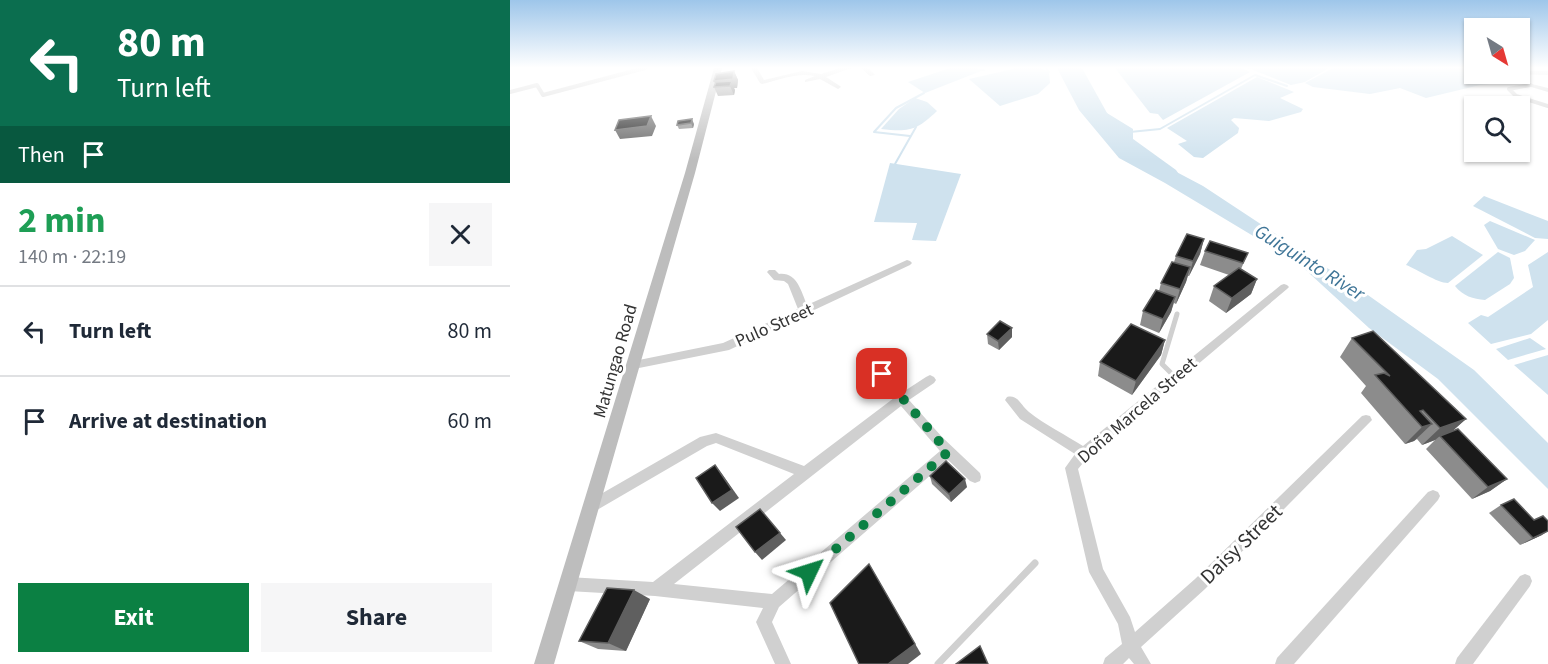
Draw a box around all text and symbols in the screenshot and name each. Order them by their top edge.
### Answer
text: 80 m [117,13,206,73]
north arrow [1464,18,1530,84]
map controls [1464,18,1530,162]
icon: left [18,24,96,102]
text: Turn left [117,69,211,108]
button: search [1464,96,1530,162]
icon: arrive [77,138,110,171]
text: Then [18,139,65,171]
text: 2 min [18,195,106,246]
button: close [429,203,492,266]
water label: Guiguinto River [1249,218,1371,308]
text: 140 m · 22:19 [18,243,126,271]
street label: Pulo Street [731,297,817,354]
street label: Matungao Road [587,301,644,421]
icon: left [18,315,51,348]
text: Turn left [69,315,151,347]
text: 80 m [447,315,492,347]
pin [856,348,907,399]
street label: Doña Marcela Street [1072,352,1202,469]
icon: arrive [865,357,898,390]
icon: arrive [18,405,51,438]
text: Arrive at destination [69,405,267,437]
text: 60 m [447,405,492,437]
street label: Daisy Street [1193,497,1289,591]
position arrow [777,540,841,604]
button: Exit [18,583,249,652]
button: Share [261,583,492,652]

